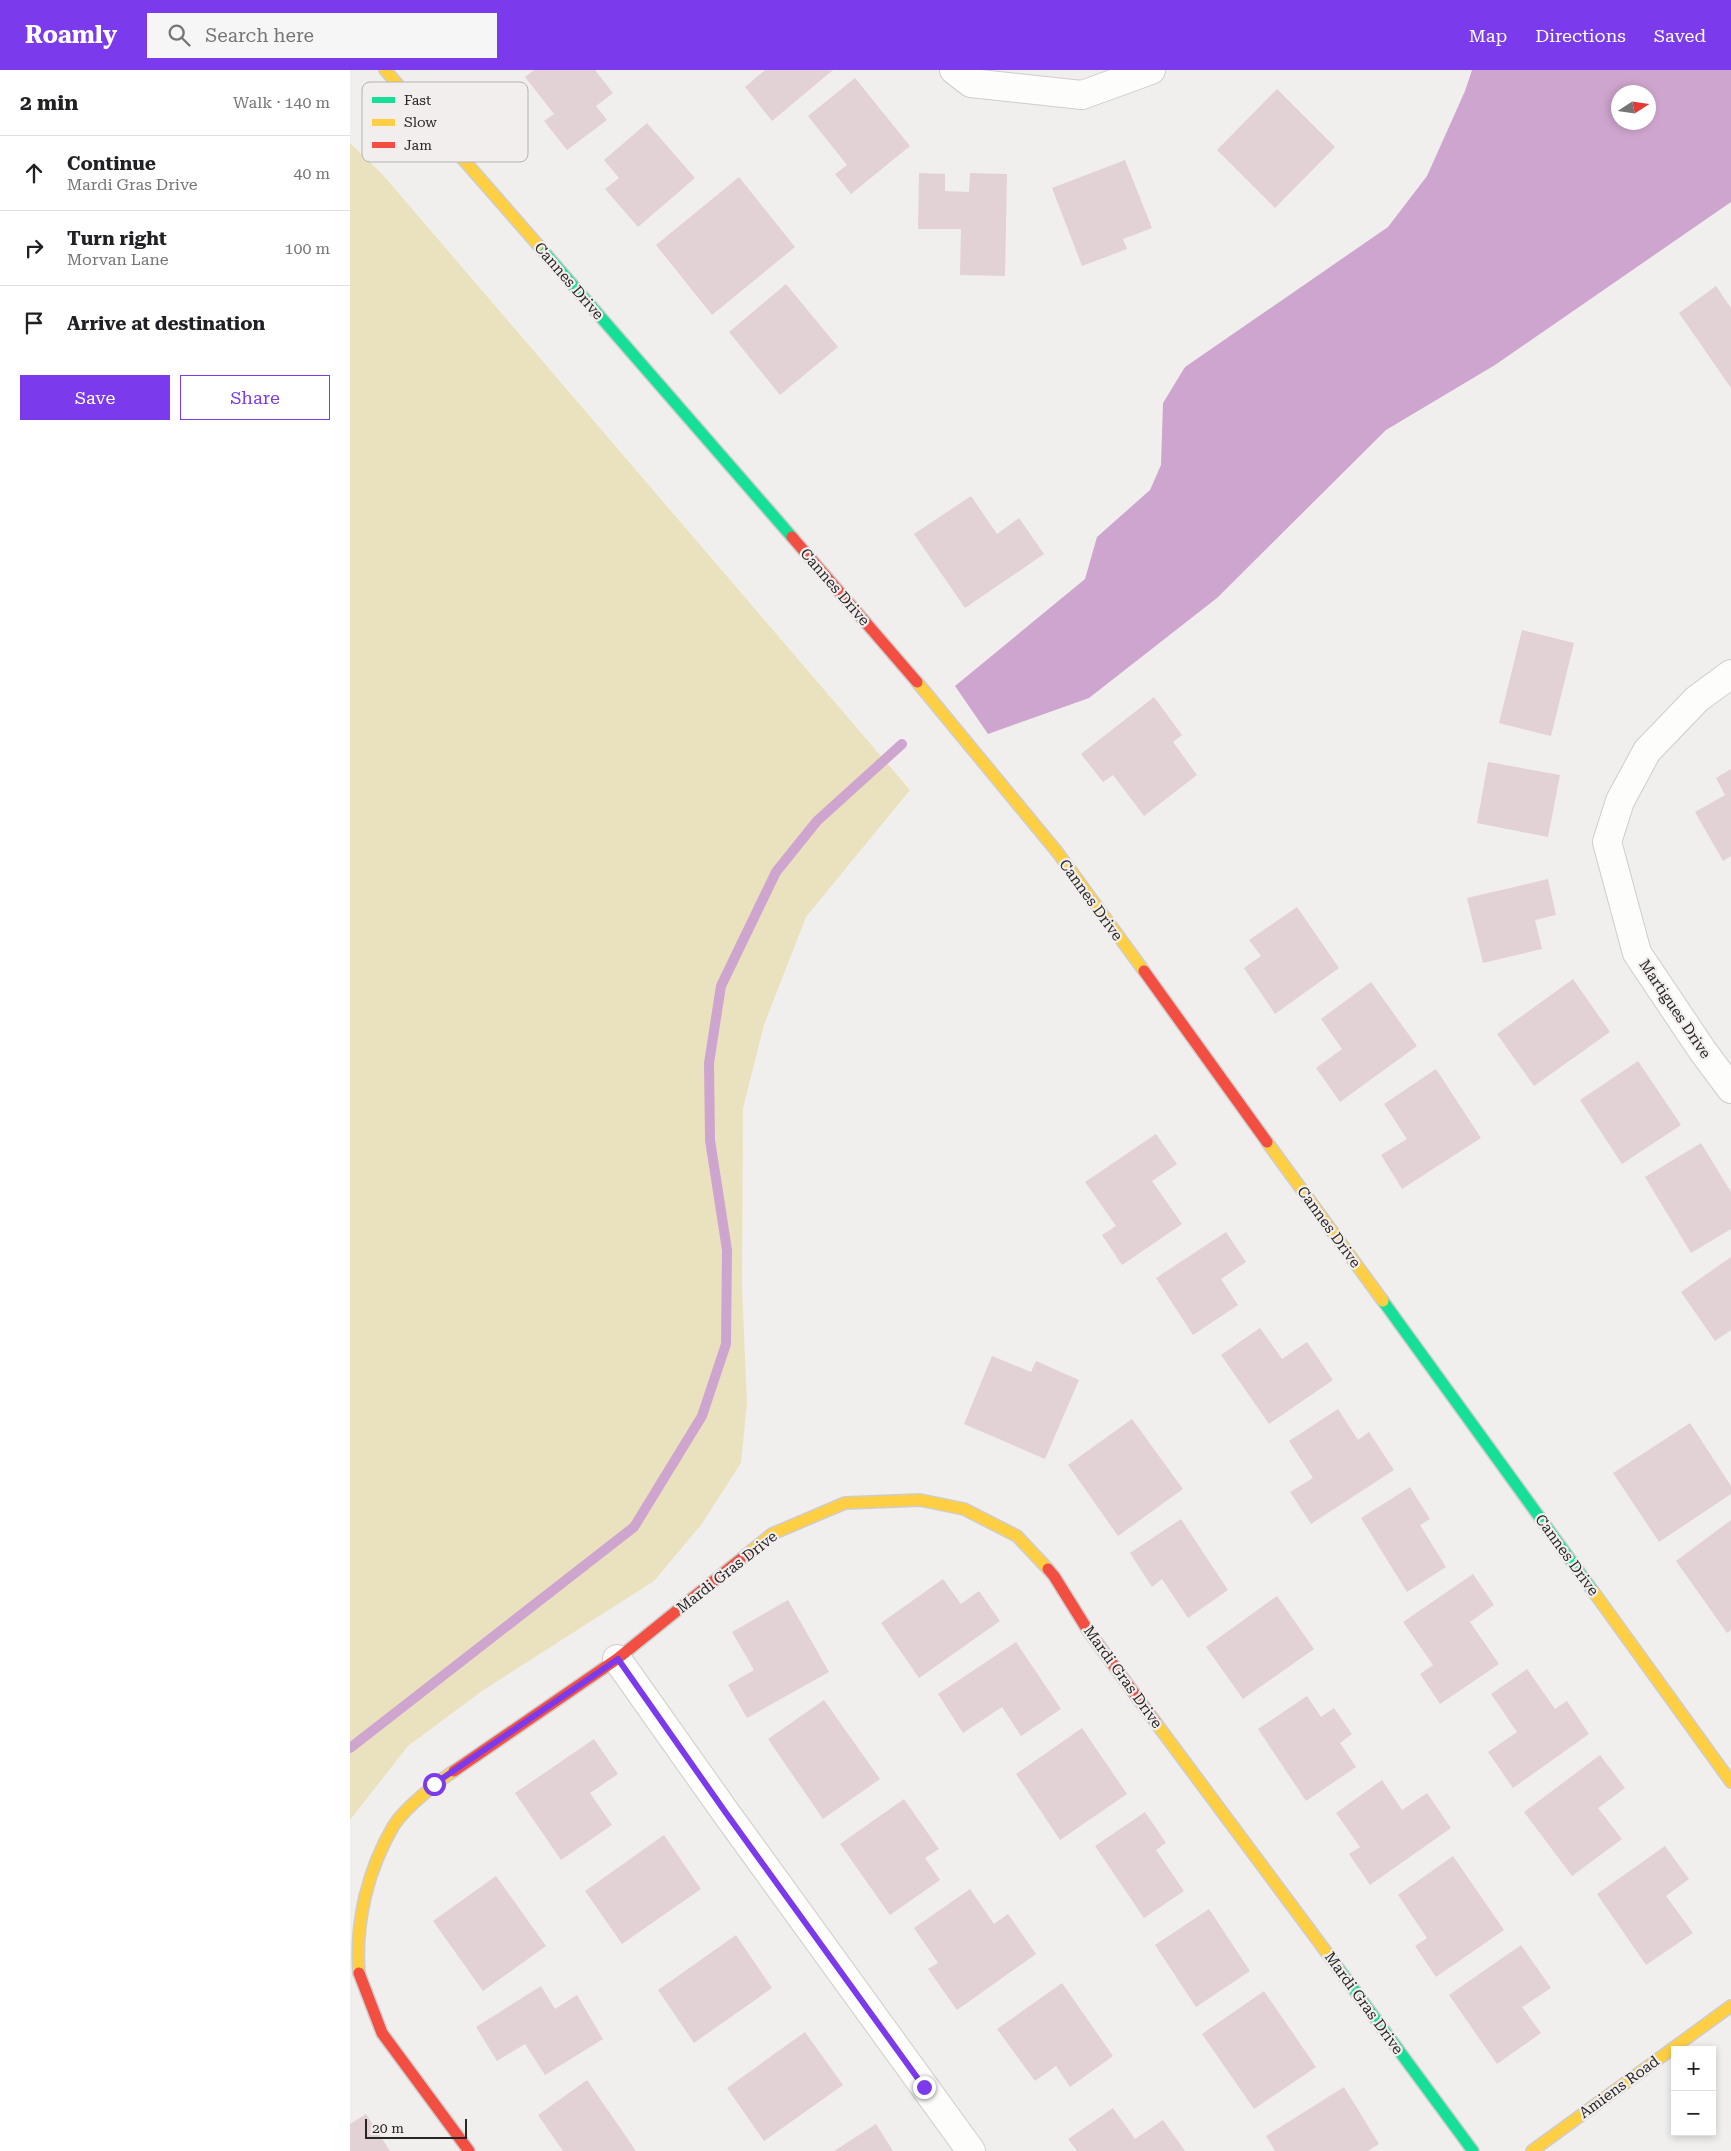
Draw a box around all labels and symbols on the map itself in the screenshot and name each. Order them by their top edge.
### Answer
legend [362,82,528,162]
north arrow [1611,85,1656,130]
text: Fast [404,92,431,108]
text: Slow [404,114,437,130]
text: Jam [404,137,432,153]
street label: Cannes Drive [531,239,607,323]
street label: Cannes Drive [797,545,873,629]
street label: Cannes Drive [1055,856,1127,944]
street label: Martigues Drive [1635,956,1715,1062]
street label: Cannes Drive [1293,1183,1365,1271]
street label: Cannes Drive [1531,1511,1603,1599]
street label: Mardi Gras Drive [673,1527,781,1617]
street label: Mardi Gras Drive [1080,1622,1166,1732]
route start [423,1773,446,1796]
street label: Mardi Gras Drive [1321,1948,1407,2058]
street label: Amiens Road [1575,2052,1663,2122]
route end [913,2076,936,2099]
scale bar [365,2116,468,2139]

